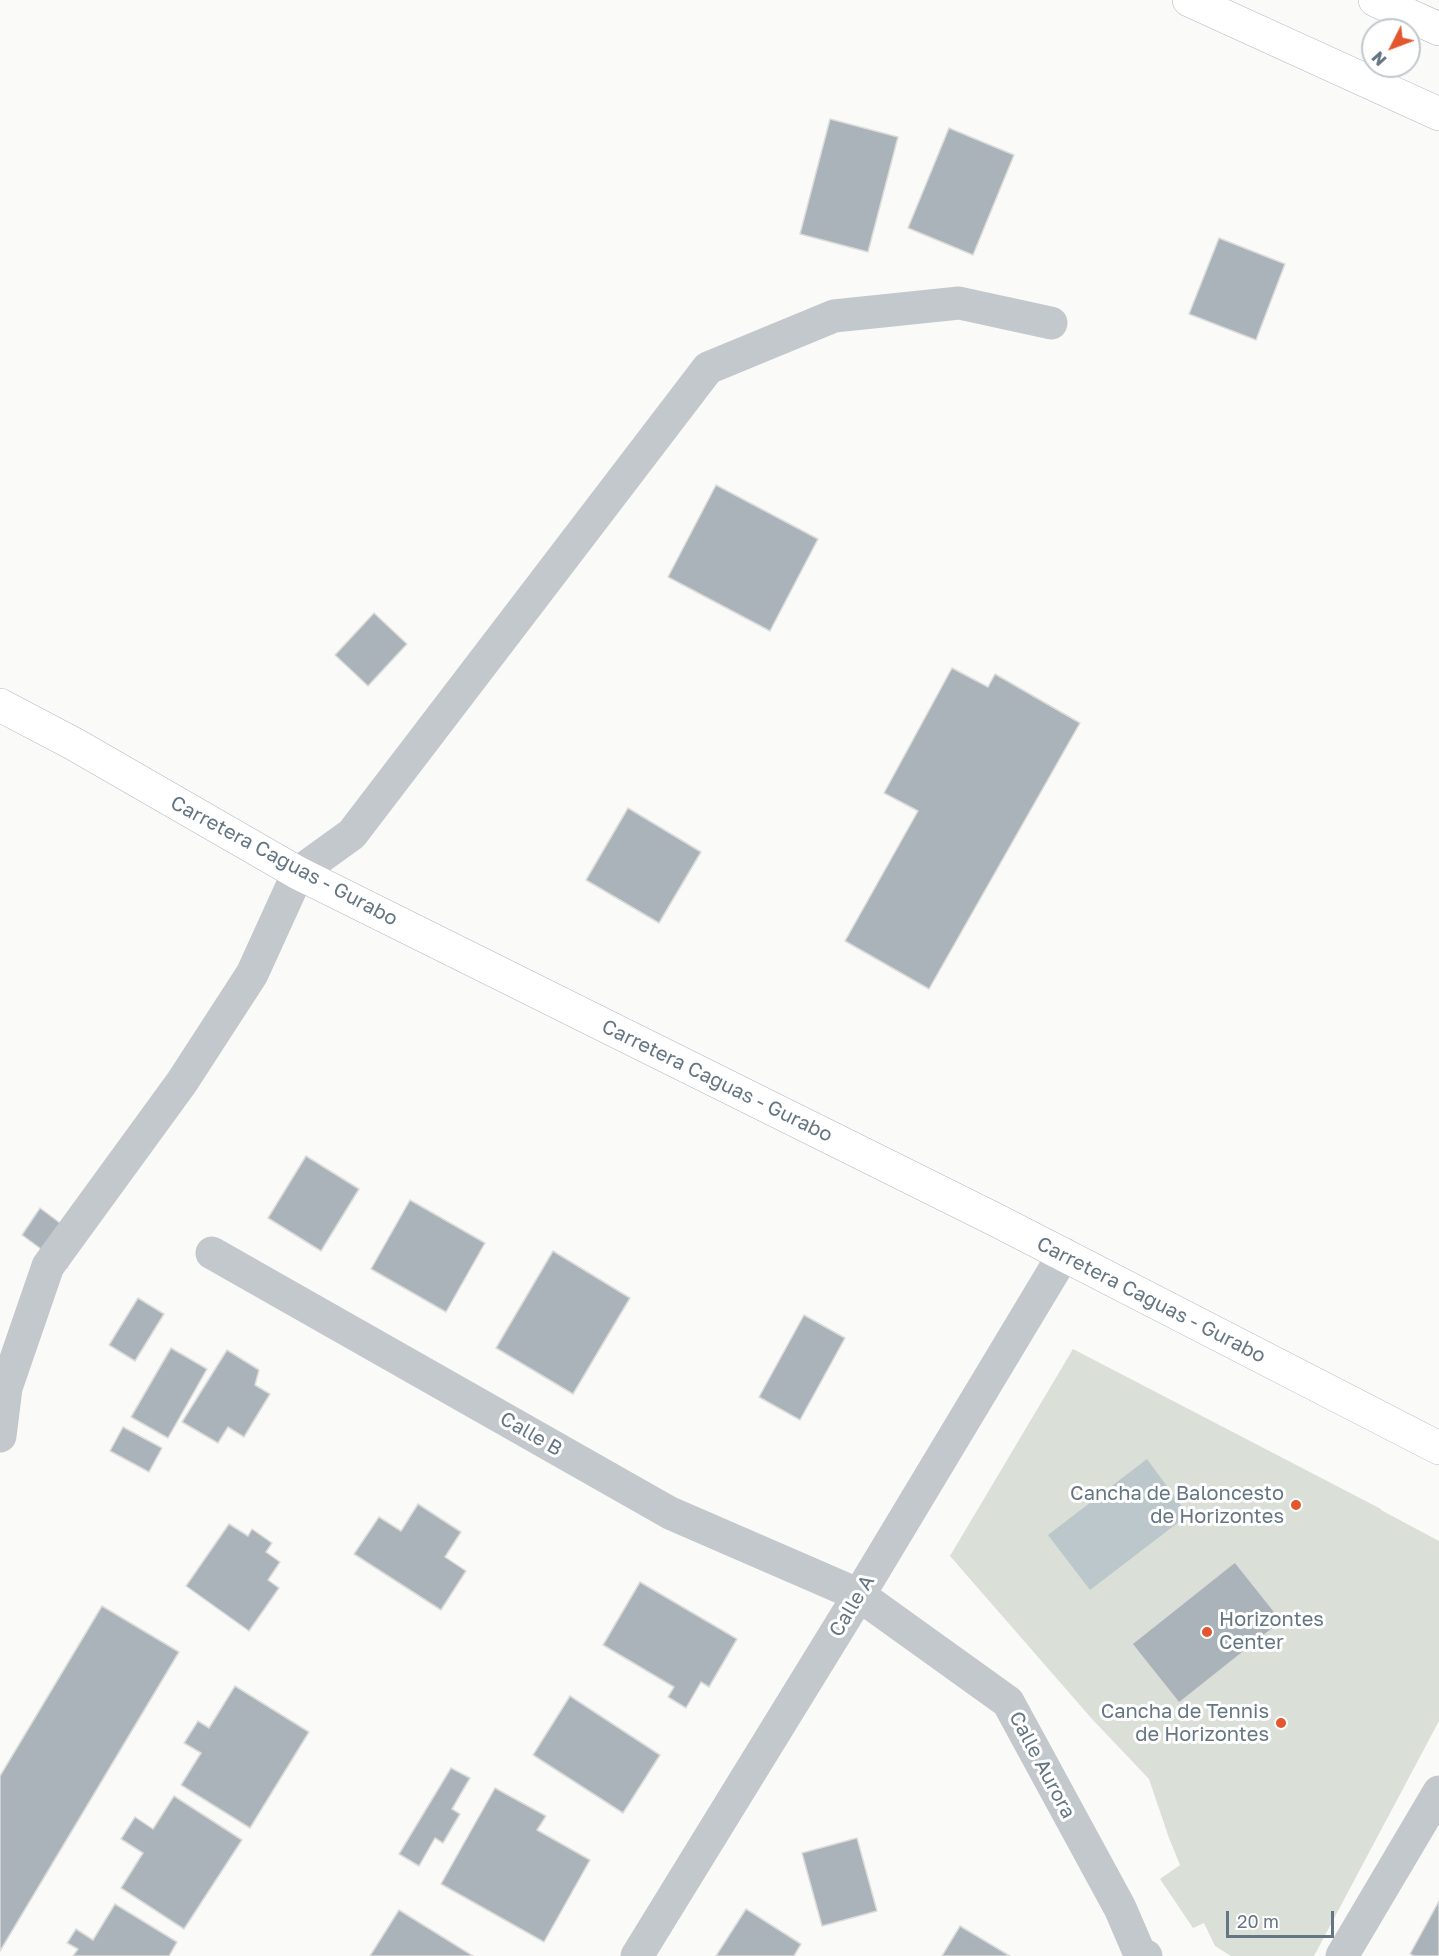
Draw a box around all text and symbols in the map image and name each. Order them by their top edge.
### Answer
north arrow [1361,18,1421,78]
text: N [1368,47,1391,70]
street label: Carretera Caguas - Gurabo [166,791,402,931]
street label: Carretera Caguas - Gurabo [598,1015,836,1147]
street label: Carretera Caguas - Gurabo [1033,1232,1269,1368]
street label: Calle B [496,1407,566,1461]
place label: Cancha de Baloncesto de Horizontes [1070,1482,1284,1529]
marker: Cancha de Baloncesto de Horizontes [1289,1498,1303,1512]
street label: Calle A [824,1571,880,1641]
place label: Horizontes Center [1219,1608,1324,1655]
marker: Horizontes Center [1200,1625,1214,1639]
place label: Cancha de Tennis de Horizontes [1101,1700,1269,1747]
street label: Calle Aurora [1004,1707,1080,1823]
marker: Cancha de Tennis de Horizontes [1274,1716,1288,1730]
scale bar [1229,1899,1337,1937]
text: 20 m [1237,1910,1279,1932]

